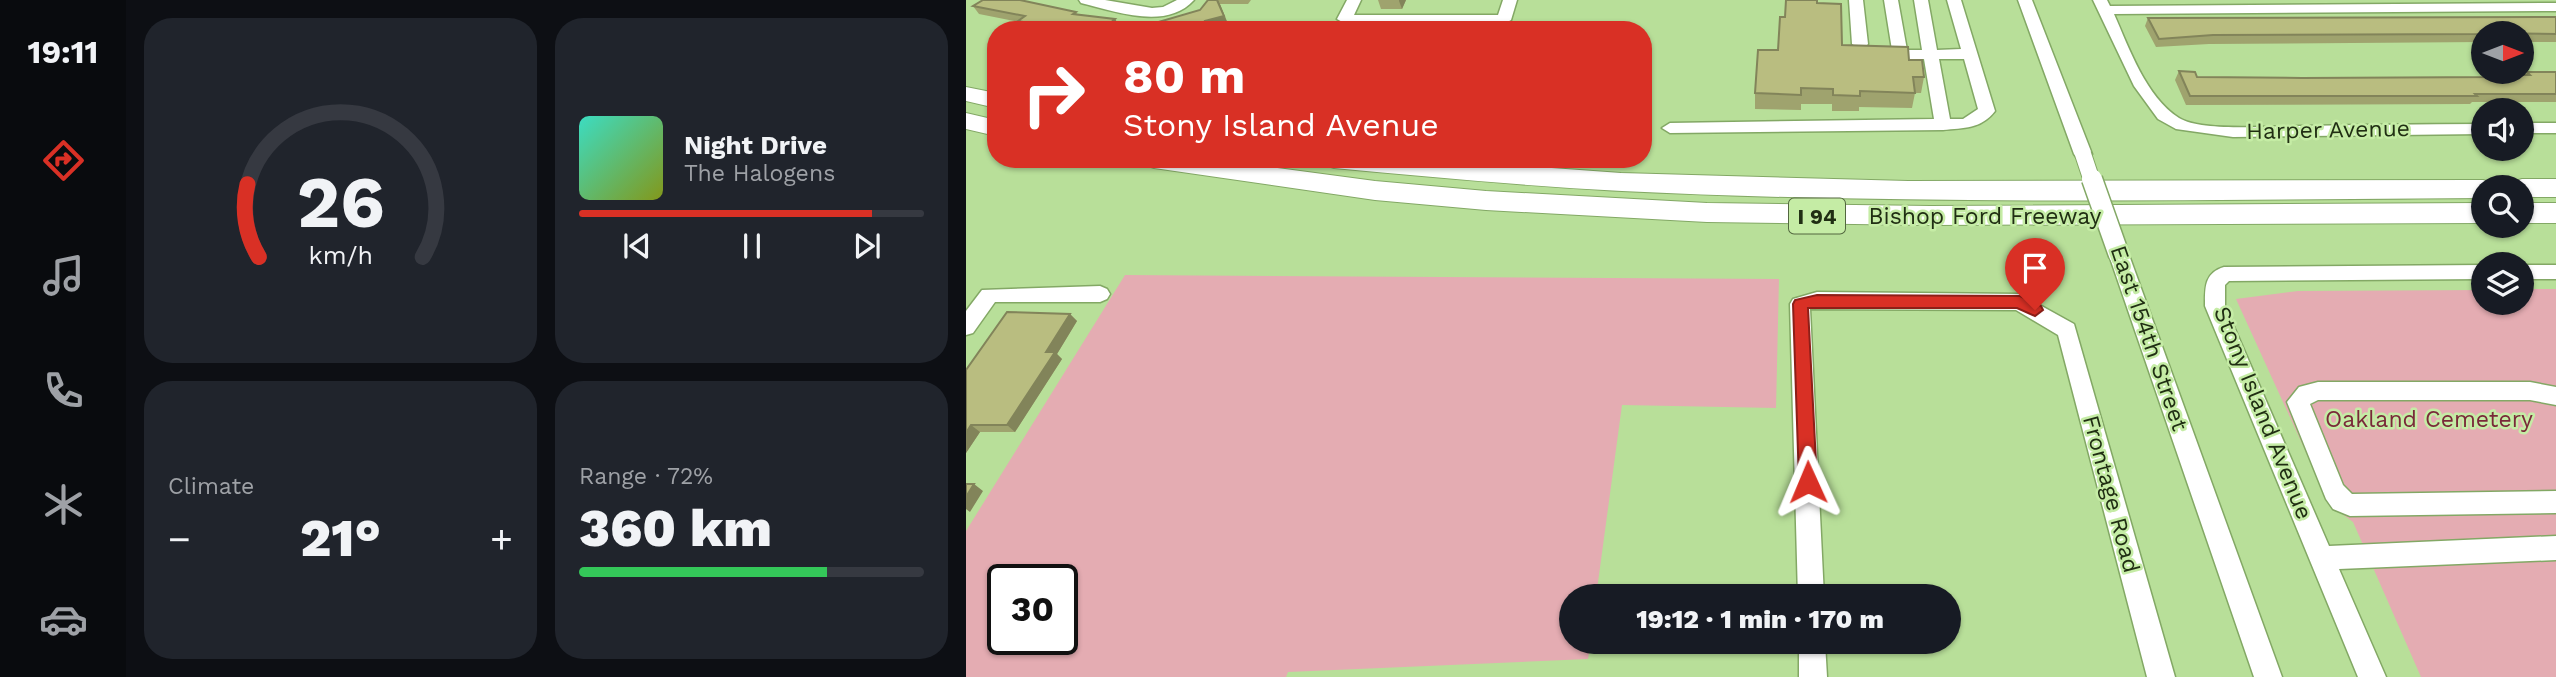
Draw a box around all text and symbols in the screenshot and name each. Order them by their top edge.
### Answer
north arrow [2471,21,2534,84]
map controls [2471,21,2534,315]
text: 19:11 [28,33,98,71]
text: 80 m [1123,47,1245,105]
icon: right [1008,49,1099,140]
button: sound [2471,98,2534,161]
text: Stony Island Avenue [1123,106,1439,144]
street label: Harper Avenue [2246,115,2410,145]
text: Night Drive [684,130,827,160]
icon: directions [39,136,88,185]
text: 26 [296,159,385,245]
text: The Halogens [684,160,835,187]
button: search [2471,175,2534,238]
road number: I 94 [1789,198,1845,234]
street label: Bishop Ford Freeway [1869,203,2102,230]
icon: previous [618,227,656,265]
icon: pause [733,227,771,265]
icon: next [848,227,886,265]
pin [2005,238,2065,310]
text: km/h [308,241,373,270]
street label: East 154th Street [2105,242,2193,435]
icon: arrive [2016,249,2054,287]
icon: music [39,251,88,300]
button: layers [2471,252,2534,315]
street label: Stony Island Avenue [2208,303,2318,523]
icon: phone [39,366,88,415]
park label: Oakland Cemetery [2325,406,2533,433]
street label: Frontage Road [2077,412,2145,576]
position arrow [1771,445,1845,519]
text: Range · 72% [579,463,713,490]
text: Climate [168,473,254,500]
icon: climate [39,480,88,529]
text: 360 km [579,498,772,559]
text: 21° [300,508,381,569]
text: − [168,517,191,561]
text: + [490,517,513,561]
speed limit sign: 30 [987,564,1078,655]
icon: car [39,595,88,644]
text: 19:12 · 1 min · 170 m [1636,604,1884,634]

